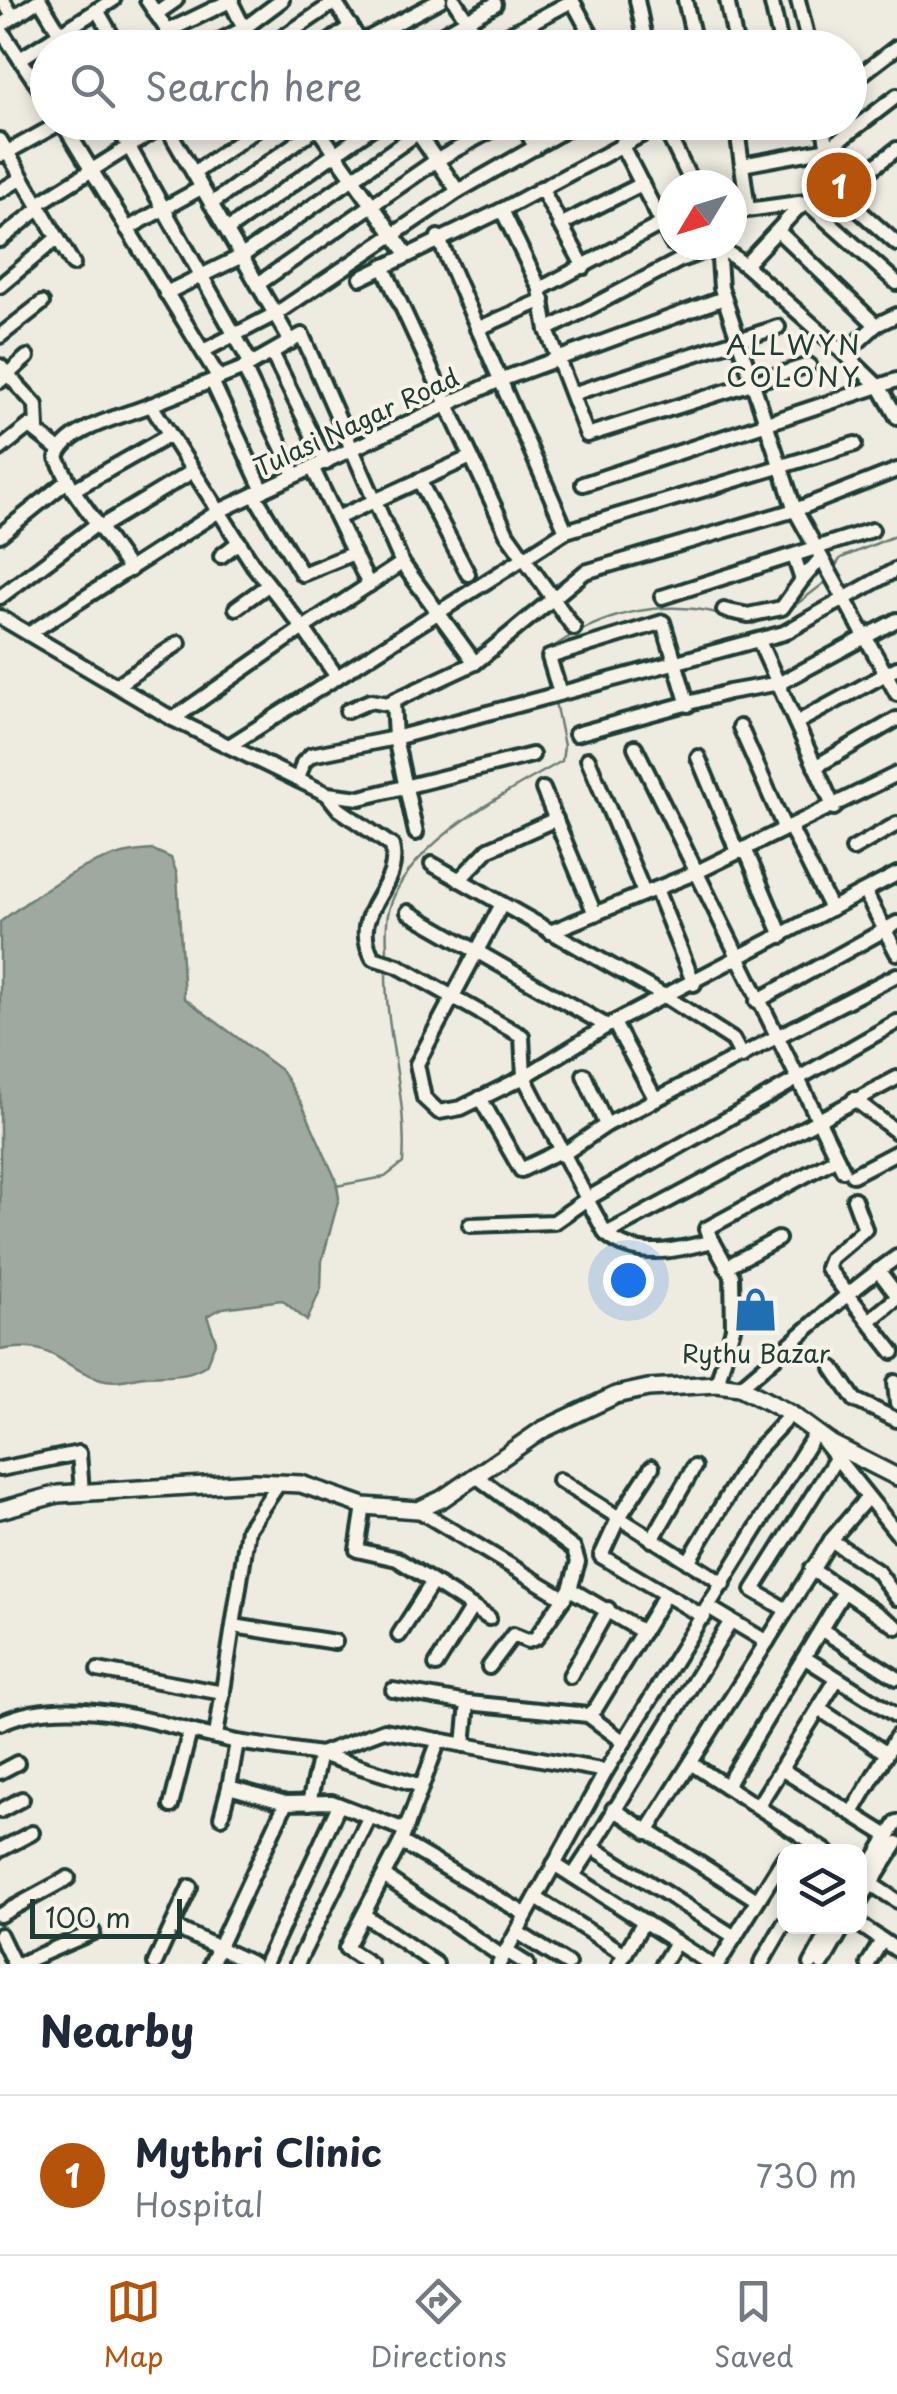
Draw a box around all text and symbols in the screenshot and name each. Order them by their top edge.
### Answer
search box [30,30,867,140]
text: Search here [145,57,362,114]
icon: search [65,58,120,113]
pin: 1 [806,148,872,222]
north arrow [657,170,747,260]
district label: ALLWYN COLONY [726,322,862,397]
street label: Tulasi Nagar Road [247,358,465,486]
your location [603,1255,654,1306]
shop icon: Rythu Bazar [732,1285,780,1333]
place label: Rythu Bazar [682,1334,831,1372]
map controls [777,1844,867,1934]
button: layers [777,1844,867,1934]
scale bar [30,1894,182,1938]
text: 100 m [45,1895,131,1938]
text: Nearby [40,1998,194,2061]
text: Mythri Clinic [135,2123,382,2180]
text: 1 [65,2151,80,2199]
text: 730 m [756,2151,857,2199]
text: Hospital [135,2180,263,2228]
tab: Map [104,2274,163,2377]
tab: Directions [371,2274,507,2377]
tab: Saved [714,2274,793,2377]

